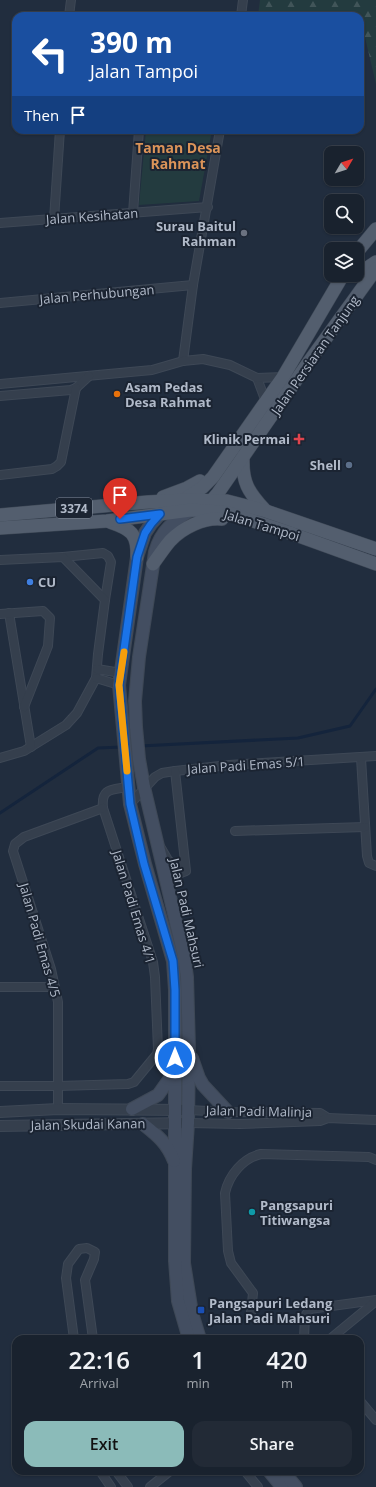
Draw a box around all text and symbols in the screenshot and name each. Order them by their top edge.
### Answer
text: 390 m [90,23,173,61]
icon: left [24,28,76,80]
text: Jalan Tampoi [90,59,198,83]
icon: arrive [67,104,89,126]
text: Then [24,105,59,125]
district label: Taman Desa Rahmat [135,138,221,173]
north arrow [324,146,364,186]
map controls [324,146,364,282]
button: search [324,194,364,234]
street label: Jalan Kesihatan [43,204,139,228]
place label: Surau Baitul Rahman [156,217,236,250]
marker: Surau Baitul Rahman [239,228,249,238]
button: layers [324,242,364,282]
street label: Jalan Perhubungan [37,280,155,308]
street label: Jalan Persiaran Tanjung [266,292,363,420]
place label: Asam Pedas Desa Rahmat [125,378,212,411]
marker: Asam Pedas Desa Rahmat [112,389,122,399]
place label: Klinik Permai [203,430,290,448]
marker: Klinik Permai [293,433,305,445]
place label: Shell [310,456,341,474]
marker: Shell [344,460,354,470]
pin [103,478,137,519]
icon: arrive [109,484,131,506]
road number: 3374 [56,498,92,518]
street label: Jalan Tampoi [220,504,302,545]
place label: CU [38,573,56,591]
marker: CU [25,577,35,587]
street label: Jalan Padi Emas 5/1 [185,752,305,778]
street label: Jalan Padi Emas 4/1 [108,846,160,966]
street label: Jalan Padi Mahsuri [165,855,208,970]
street label: Jalan Padi Emas 4/5 [15,879,65,999]
position arrow [154,1037,196,1079]
street label: Jalan Padi Malinja [204,1101,312,1121]
street label: Jalan Skudai Kanan [29,1114,145,1134]
place label: Pangsapuri Titiwangsa [260,1196,333,1229]
marker: Pangsapuri Titiwangsa [247,1207,257,1217]
place label: Pangsapuri Ledang Jalan Padi Mahsuri [208,1294,333,1327]
marker: Pangsapuri Ledang Jalan Padi Mahsuri [196,1305,206,1315]
text: 22:16 [69,1343,130,1376]
text: 1 [191,1343,205,1376]
text: 420 [266,1343,307,1376]
text: Arrival [80,1374,119,1392]
text: min [187,1374,210,1392]
text: m [281,1374,293,1392]
button: Exit [24,1421,184,1467]
button: Share [192,1421,352,1467]

